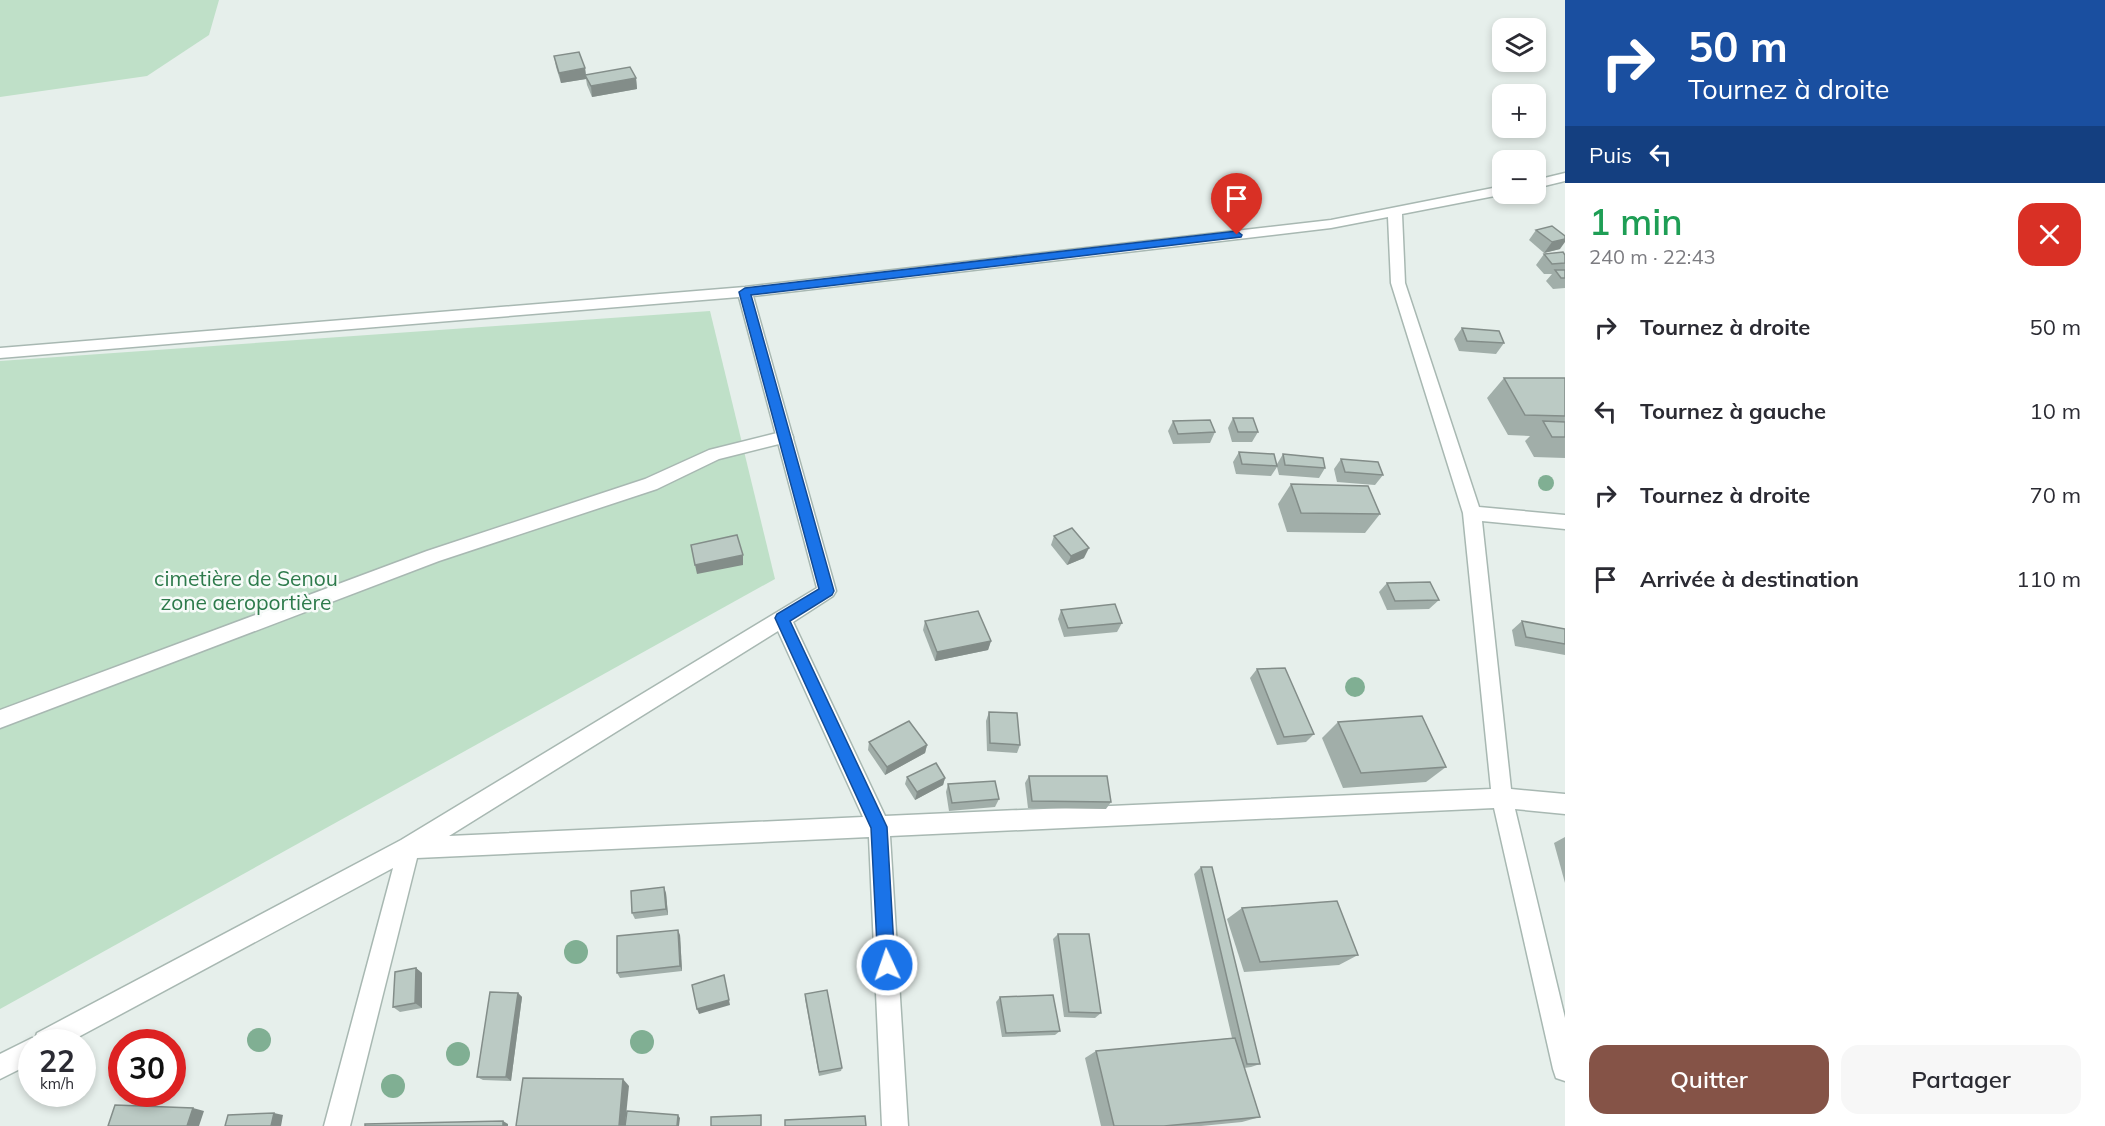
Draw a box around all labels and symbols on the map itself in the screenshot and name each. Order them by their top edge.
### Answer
pin [1211,173,1262,235]
park label: cimetière de Senou zone aeroportière [154,565,338,615]
position arrow [855,933,919,997]
speed limit sign: 30 [108,1029,186,1107]

